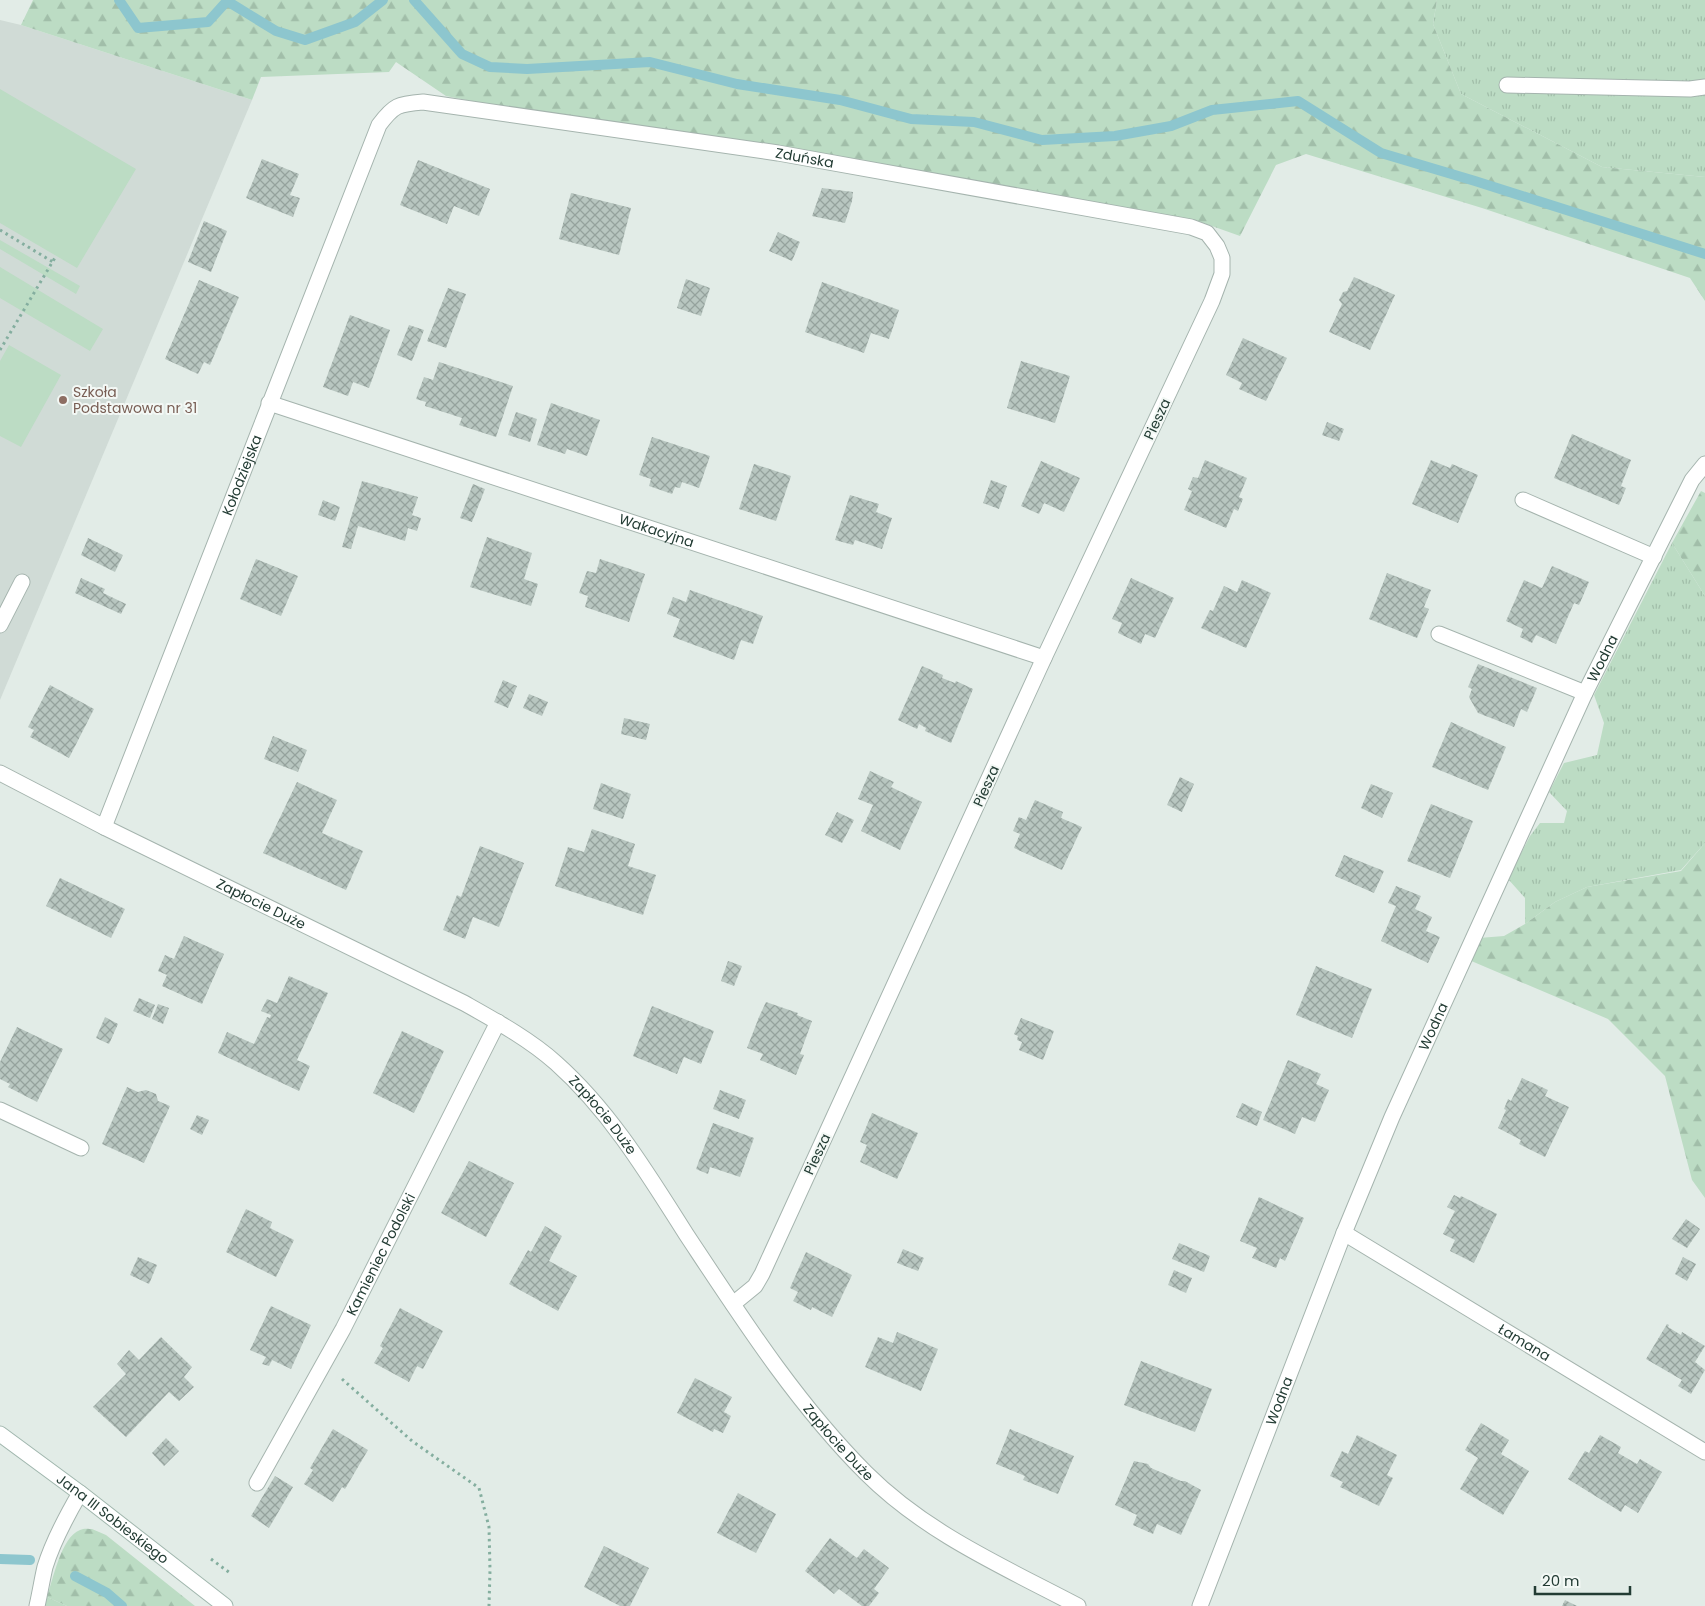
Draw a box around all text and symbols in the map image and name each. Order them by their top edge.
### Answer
street label: Zduńska [774,143,835,173]
place label: Szkoła Podstawowa nr 31 [73,382,197,418]
marker: Szkoła Podstawowa nr 31 [57,394,69,406]
street label: Piesza [1139,395,1175,443]
street label: Kołodziejska [217,432,267,518]
street label: Wakacyjna [616,509,697,552]
street label: Wodna [1582,631,1623,685]
street label: Piesza [968,762,1004,810]
street label: Zapłocie Duże [213,873,309,934]
street label: Wodna [1414,999,1453,1053]
street label: Zapłocie Duże [564,1071,642,1159]
street label: Piesza [799,1130,835,1178]
street label: Kamieniec Podolski [341,1190,420,1319]
street label: Łamana [1494,1319,1554,1366]
street label: Wodna [1261,1374,1298,1428]
street label: Zapłocie Duże [799,1400,879,1486]
street label: Jana III Sobieskiego [52,1469,173,1569]
scale bar [1535,1564,1630,1596]
text: 20 m [1542,1570,1580,1591]

